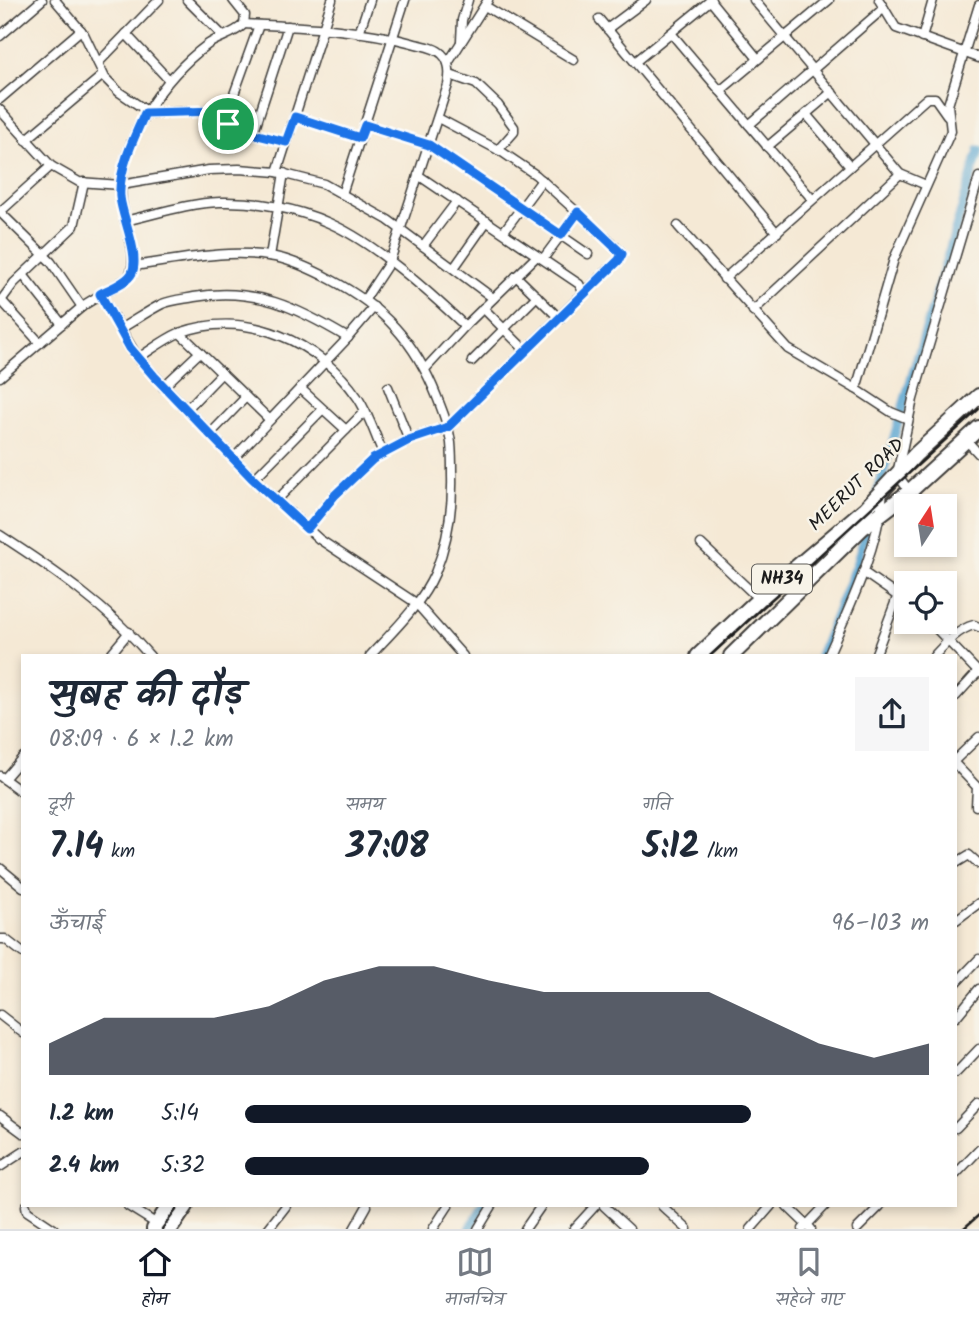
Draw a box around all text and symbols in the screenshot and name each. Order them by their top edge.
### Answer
pin [198,94,258,154]
icon: arrive [209,105,247,143]
street label: MEERUT ROAD [802,431,912,539]
north arrow [894,494,957,556]
map controls [894,494,957,634]
road number: NH34 [752,564,812,594]
button: locate [894,571,957,634]
text: सुबह की दौड़ [49,666,243,726]
button: share [855,677,929,751]
text: 08:09 · 6 × 1.2 km [49,722,233,758]
text: दूरी [49,790,72,820]
text: समय [346,790,384,820]
text: गति [642,790,671,820]
text: 7.14 [49,820,103,876]
text: 37:08 [346,820,429,876]
text: 5:12 [642,820,700,876]
text: km [103,837,135,867]
text: /km [700,837,738,867]
text: ऊँचाई [49,906,104,942]
text: 96–103 m [832,906,929,942]
text: 1.2 km [49,1096,114,1132]
text: 5:14 [161,1096,199,1132]
text: 2.4 km [49,1148,119,1184]
text: 5:32 [161,1148,206,1184]
tab: होम [136,1243,174,1315]
tab: मानचित्र [445,1243,504,1315]
tab: सहेजे गए [775,1243,843,1315]

